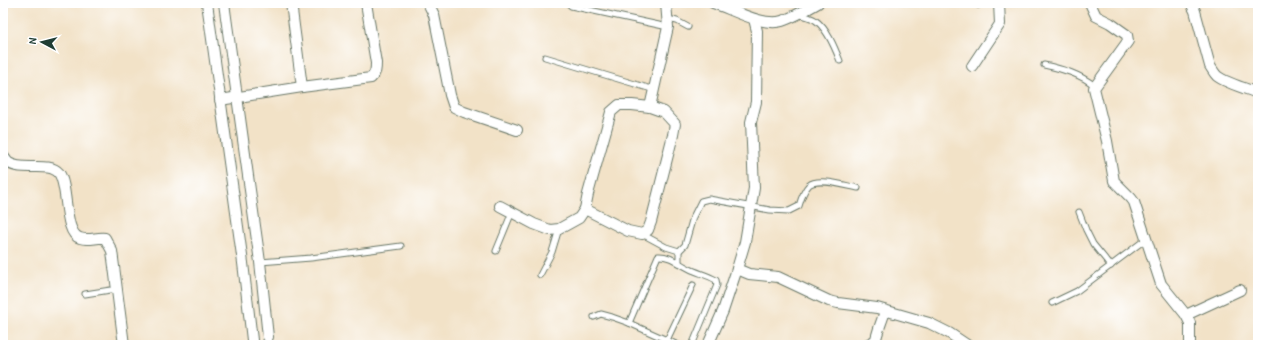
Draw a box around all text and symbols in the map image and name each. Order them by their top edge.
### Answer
north arrow [22,22,62,62]
text: N [25,37,39,45]

